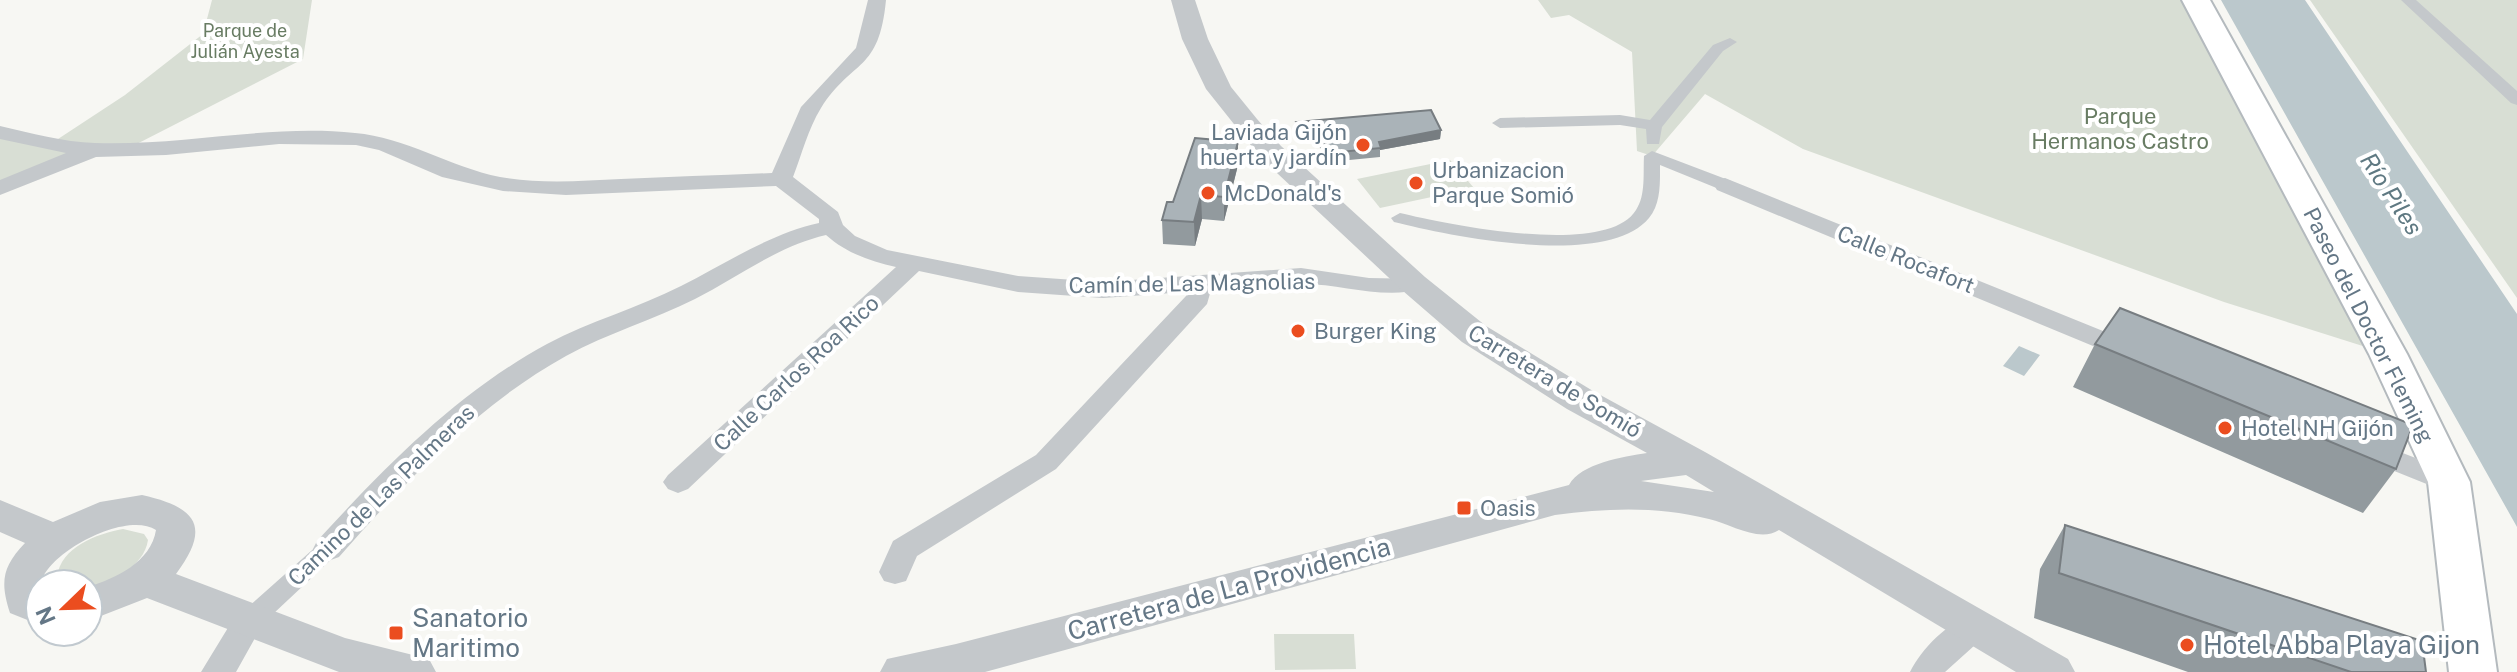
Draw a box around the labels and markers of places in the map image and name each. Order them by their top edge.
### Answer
place label: Laviada Gijón huerta y jardín [1200,119,1347,170]
marker: Laviada Gijón huerta y jardín [1354,136,1372,154]
place label: Urbanizacion Parque Somió [1432,157,1574,208]
marker: Urbanizacion Parque Somió [1407,174,1425,192]
place label: McDonald's [1224,180,1342,206]
marker: McDonald's [1199,184,1217,202]
place label: Burger King [1314,318,1437,344]
marker: Burger King [1289,322,1307,340]
place label: Hotel NH Gijón [2241,415,2394,441]
marker: Hotel NH Gijón [2216,419,2234,437]
place label: Oasis [1480,495,1536,521]
marker: Oasis [1455,499,1473,517]
place label: Sanatorio Maritimo [412,602,528,663]
marker: Sanatorio Maritimo [387,624,405,642]
place label: Hotel Abba Playa Gijon [2203,629,2480,660]
marker: Hotel Abba Playa Gijon [2178,636,2196,654]

